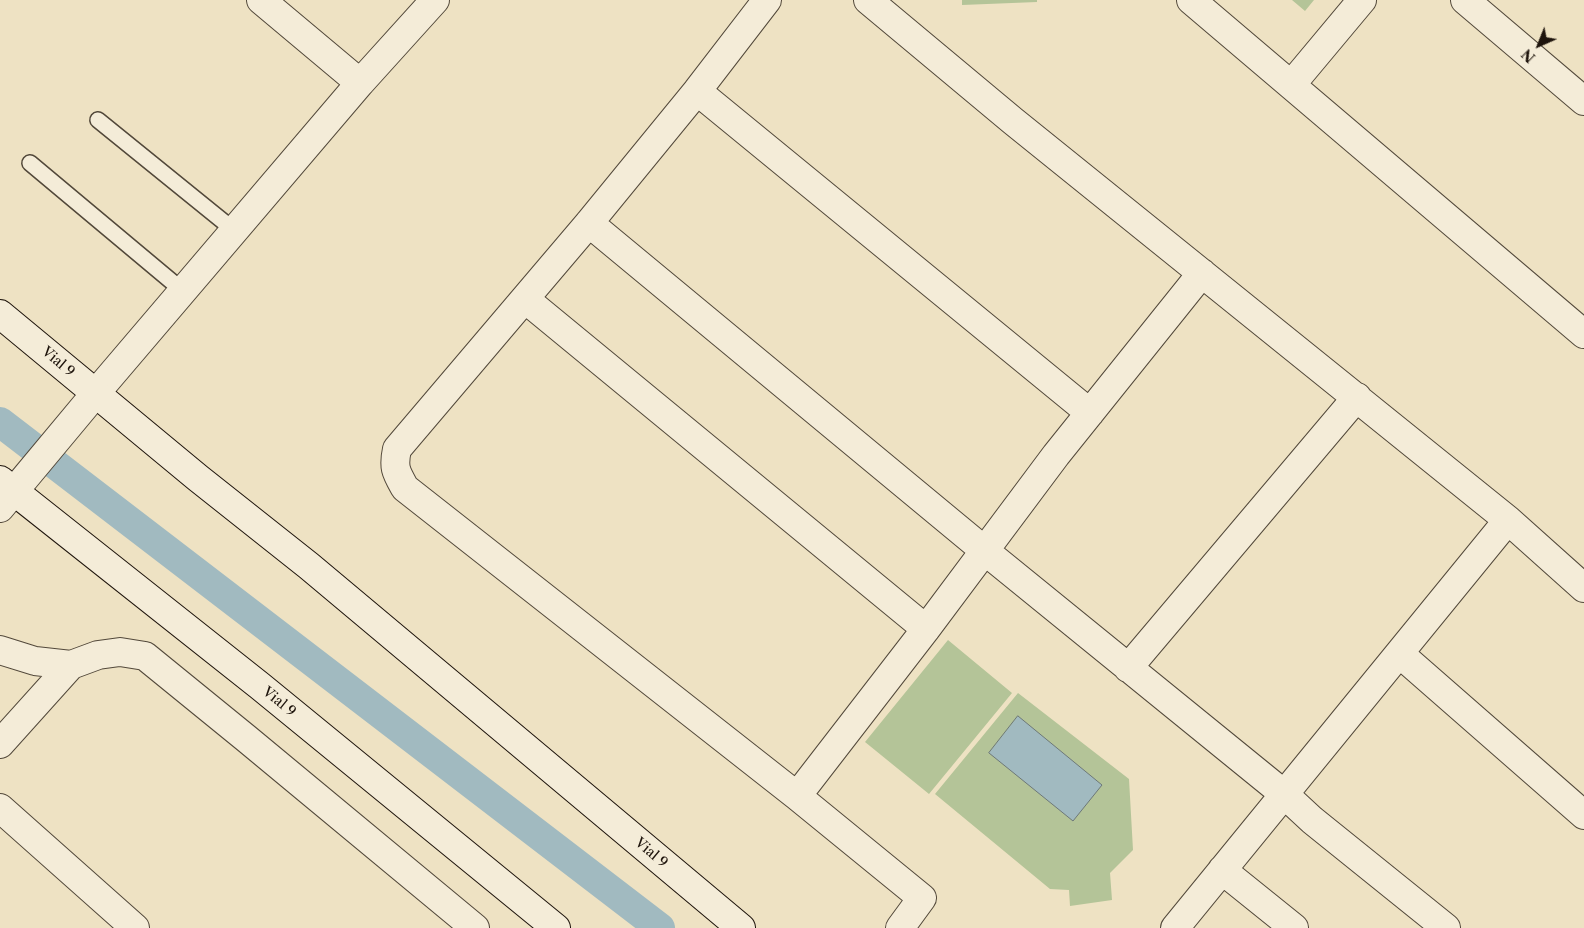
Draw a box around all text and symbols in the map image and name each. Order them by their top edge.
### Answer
north arrow [1514,20,1564,70]
text: N [1518,45,1539,66]
street label: Vial 9 [38,343,78,381]
street label: Vial 9 [259,684,299,720]
street label: Vial 9 [631,834,671,872]

